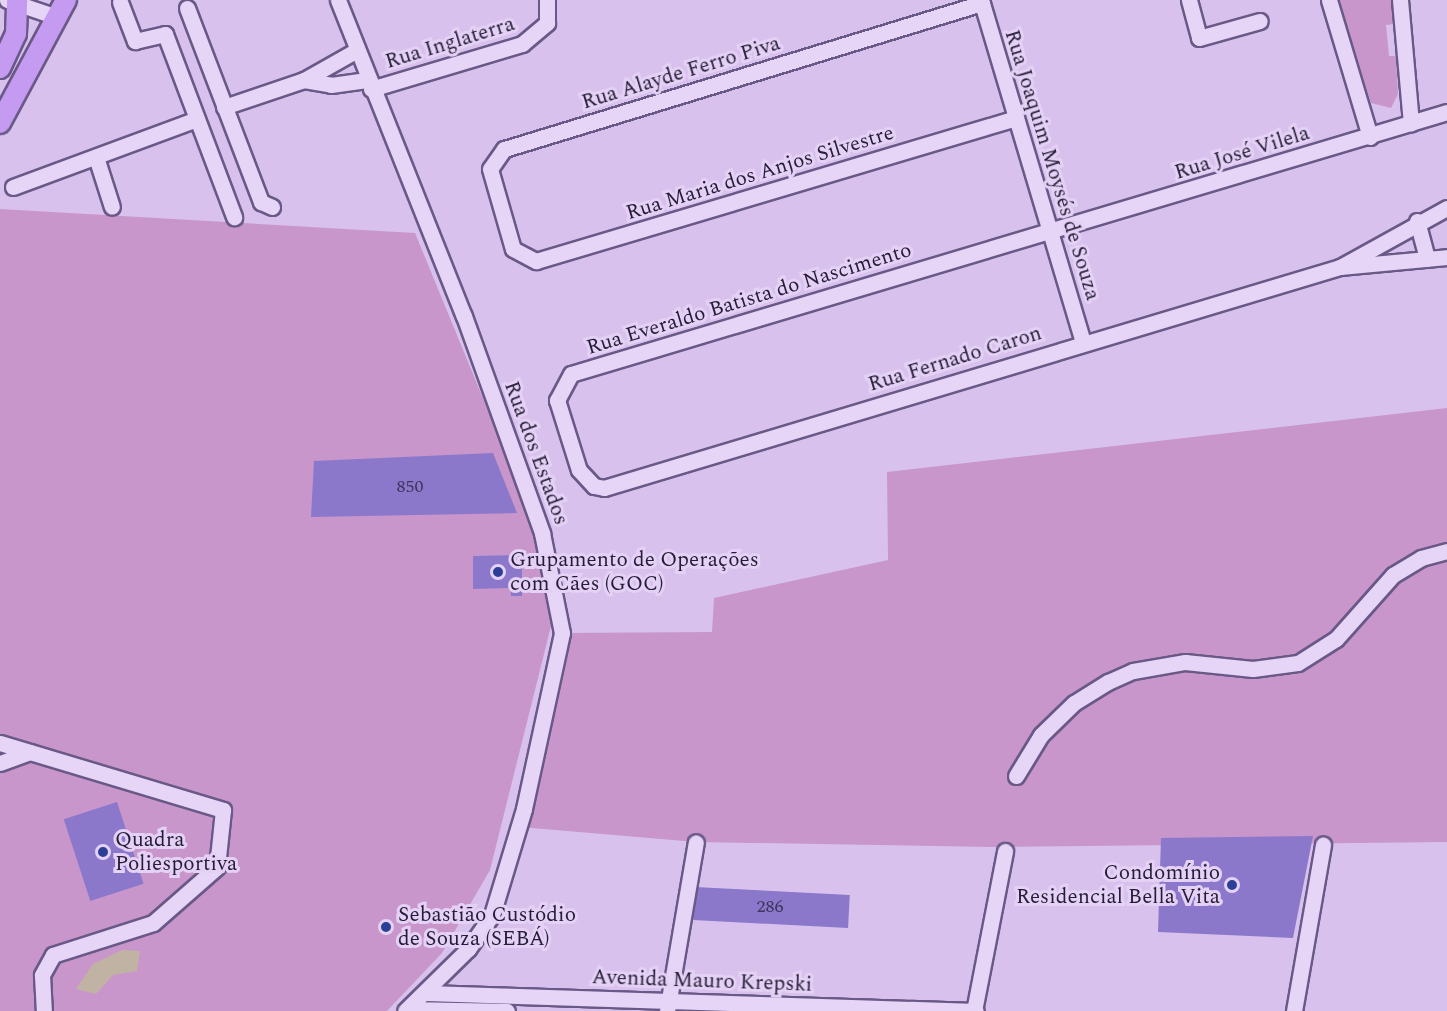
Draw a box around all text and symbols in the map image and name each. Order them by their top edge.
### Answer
street label: Rua Inglaterra [382,11,518,75]
street label: Rua Joaquim Moysés de Souza [999,27,1105,303]
street label: Rua Alayde Ferro Piva [579,31,783,115]
street label: Rua Maria dos Anjos Silvestre [623,120,897,226]
street label: Rua José Vilela [1172,121,1312,185]
street label: Rua Everaldo Batista do Nascimento [584,237,914,361]
street label: Rua Fernado Caron [865,321,1045,397]
street label: Rua dos Estados [498,378,574,528]
house number: 850 [397,476,423,498]
place label: Grupamento de Operações com Cães (GOC) [510,547,759,597]
marker: Grupamento de Operações com Cães (GOC) [491,565,505,579]
place label: Quadra Poliesportiva [115,827,237,877]
marker: Quadra Poliesportiva [96,845,110,859]
place label: Condomínio Residencial Bella Vita [1016,860,1220,910]
marker: Condomínio Residencial Bella Vita [1225,878,1239,892]
house number: 286 [757,896,783,918]
place label: Sebastião Custódio de Souza (SEBÁ) [398,902,576,952]
marker: Sebastião Custódio de Souza (SEBÁ) [379,920,393,934]
street label: Avenida Mauro Krepski [591,965,813,997]

